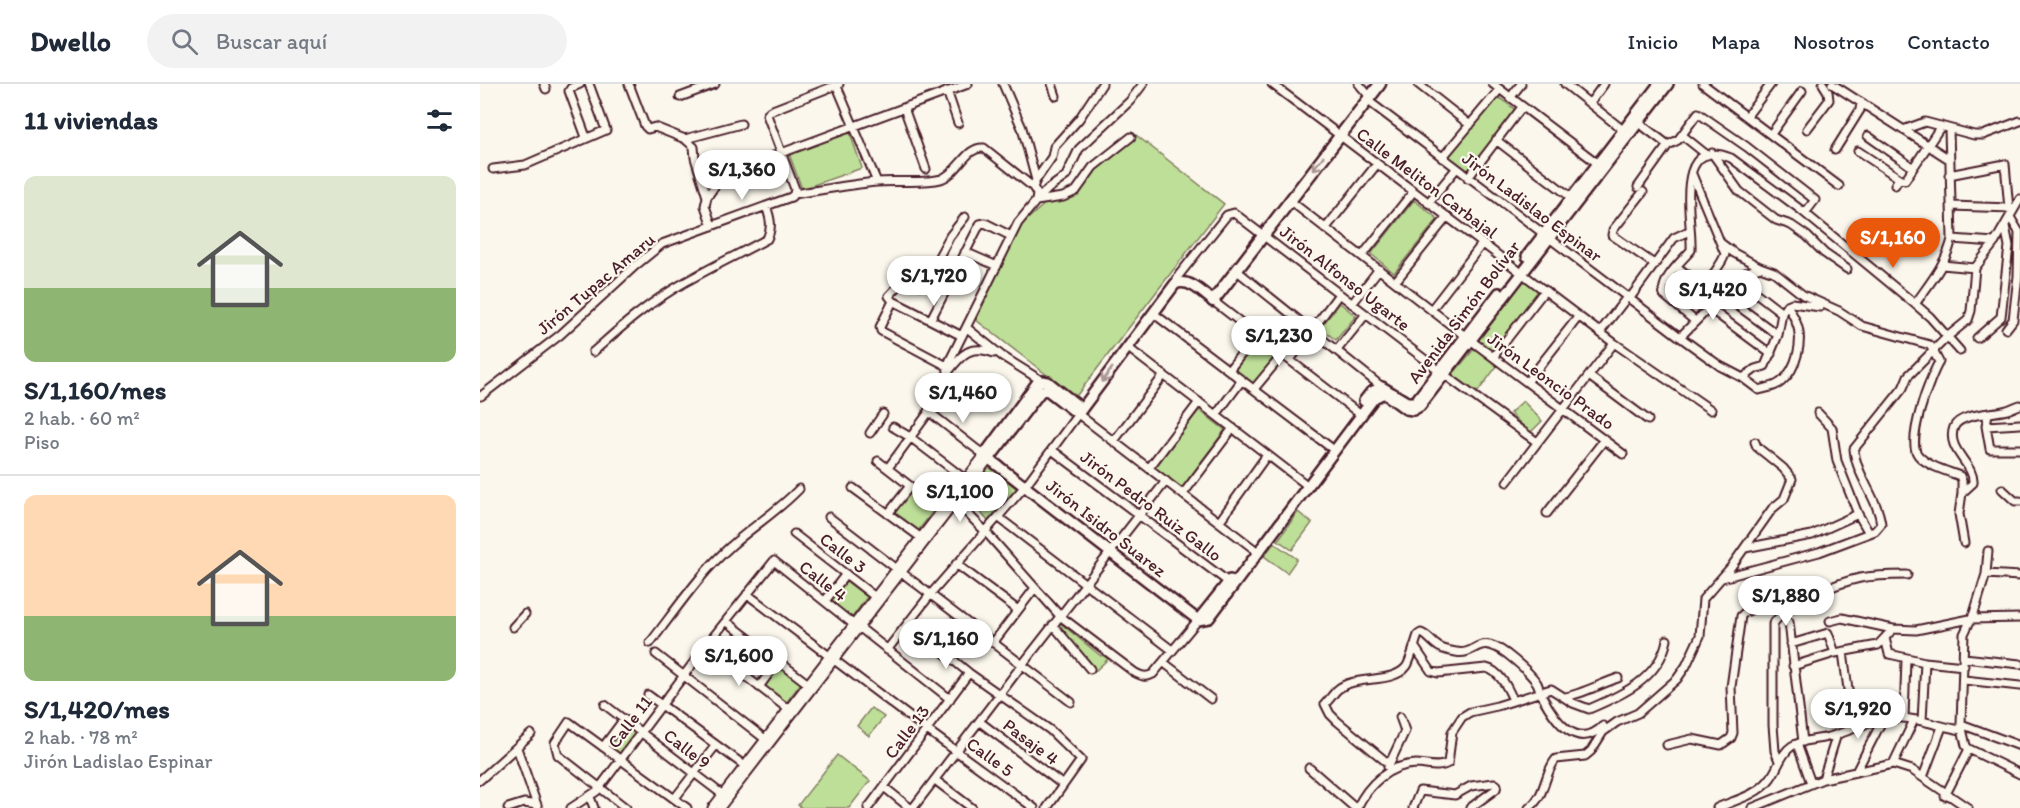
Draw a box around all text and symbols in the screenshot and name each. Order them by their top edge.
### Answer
search box [147,14,567,68]
text: Dwello [30,24,111,58]
icon: search [168,25,201,58]
text: Buscar aquí [216,28,327,55]
text: Inicio [1628,29,1678,54]
text: Mapa [1711,29,1760,54]
text: Nosotros [1793,29,1874,54]
text: Contacto [1907,29,1990,54]
text: 11 viviendas [24,104,158,136]
icon: filters [423,104,456,137]
street label: Calle Meliton Carbajal [1352,123,1502,243]
street label: Jirón Ladislao Espinar [1458,147,1607,267]
pin: S/1,360 [687,150,797,201]
one-way arrow [1311,155,1324,171]
text: S/1,360 [708,157,776,181]
icon: home [186,215,294,323]
pin: S/1,160 [1838,218,1948,269]
street label: Jirón Alfonso Ugarte [1276,220,1414,336]
text: S/1,160 [1860,225,1926,249]
street label: Jirón Tupac Amaru [533,228,660,340]
street label: Avenida Simón Bolívar [1403,236,1525,388]
pin: S/1,720 [879,256,989,307]
text: S/1,720 [901,263,967,287]
pin: S/1,420 [1658,270,1768,321]
text: S/1,420 [1679,277,1747,301]
pin: S/1,230 [1224,316,1334,367]
text: S/1,230 [1245,323,1313,347]
street label: Jirón Leoncio Prado [1483,327,1619,435]
one-way arrow [1100,367,1113,383]
pin: S/1,460 [908,373,1018,424]
text: S/1,160/mes [24,374,166,406]
text: S/1,460 [929,380,997,404]
text: 2 hab. · 60 m² [24,406,140,430]
text: Piso [24,430,60,454]
street label: Jirón Pedro Ruiz Gallo [1076,446,1226,566]
pin: S/1,100 [905,472,1015,523]
street label: Jirón Isidro Suarez [1042,474,1171,582]
text: S/1,100 [926,479,994,503]
street label: Calle 3 [815,528,871,578]
icon: home [186,534,294,642]
street label: Calle 4 [795,556,851,607]
pin: S/1,880 [1731,576,1841,627]
text: S/1,880 [1752,583,1820,607]
pin: S/1,160 [891,619,1001,670]
text: S/1,160 [913,626,979,650]
pin: S/1,600 [684,636,794,687]
text: S/1,600 [705,643,773,667]
pin: S/1,920 [1803,689,1913,740]
street label: Calle 11 [603,691,657,753]
text: S/1,420/mes [24,693,170,725]
text: S/1,920 [1825,696,1891,720]
street label: Calle 13 [880,701,935,763]
street label: Pasaje 4 [999,714,1063,770]
street label: Calle 9 [659,724,715,774]
text: 2 hab. · 78 m² [24,725,138,749]
street label: Calle 5 [962,732,1018,782]
text: Jirón Ladislao Espinar [24,749,213,773]

